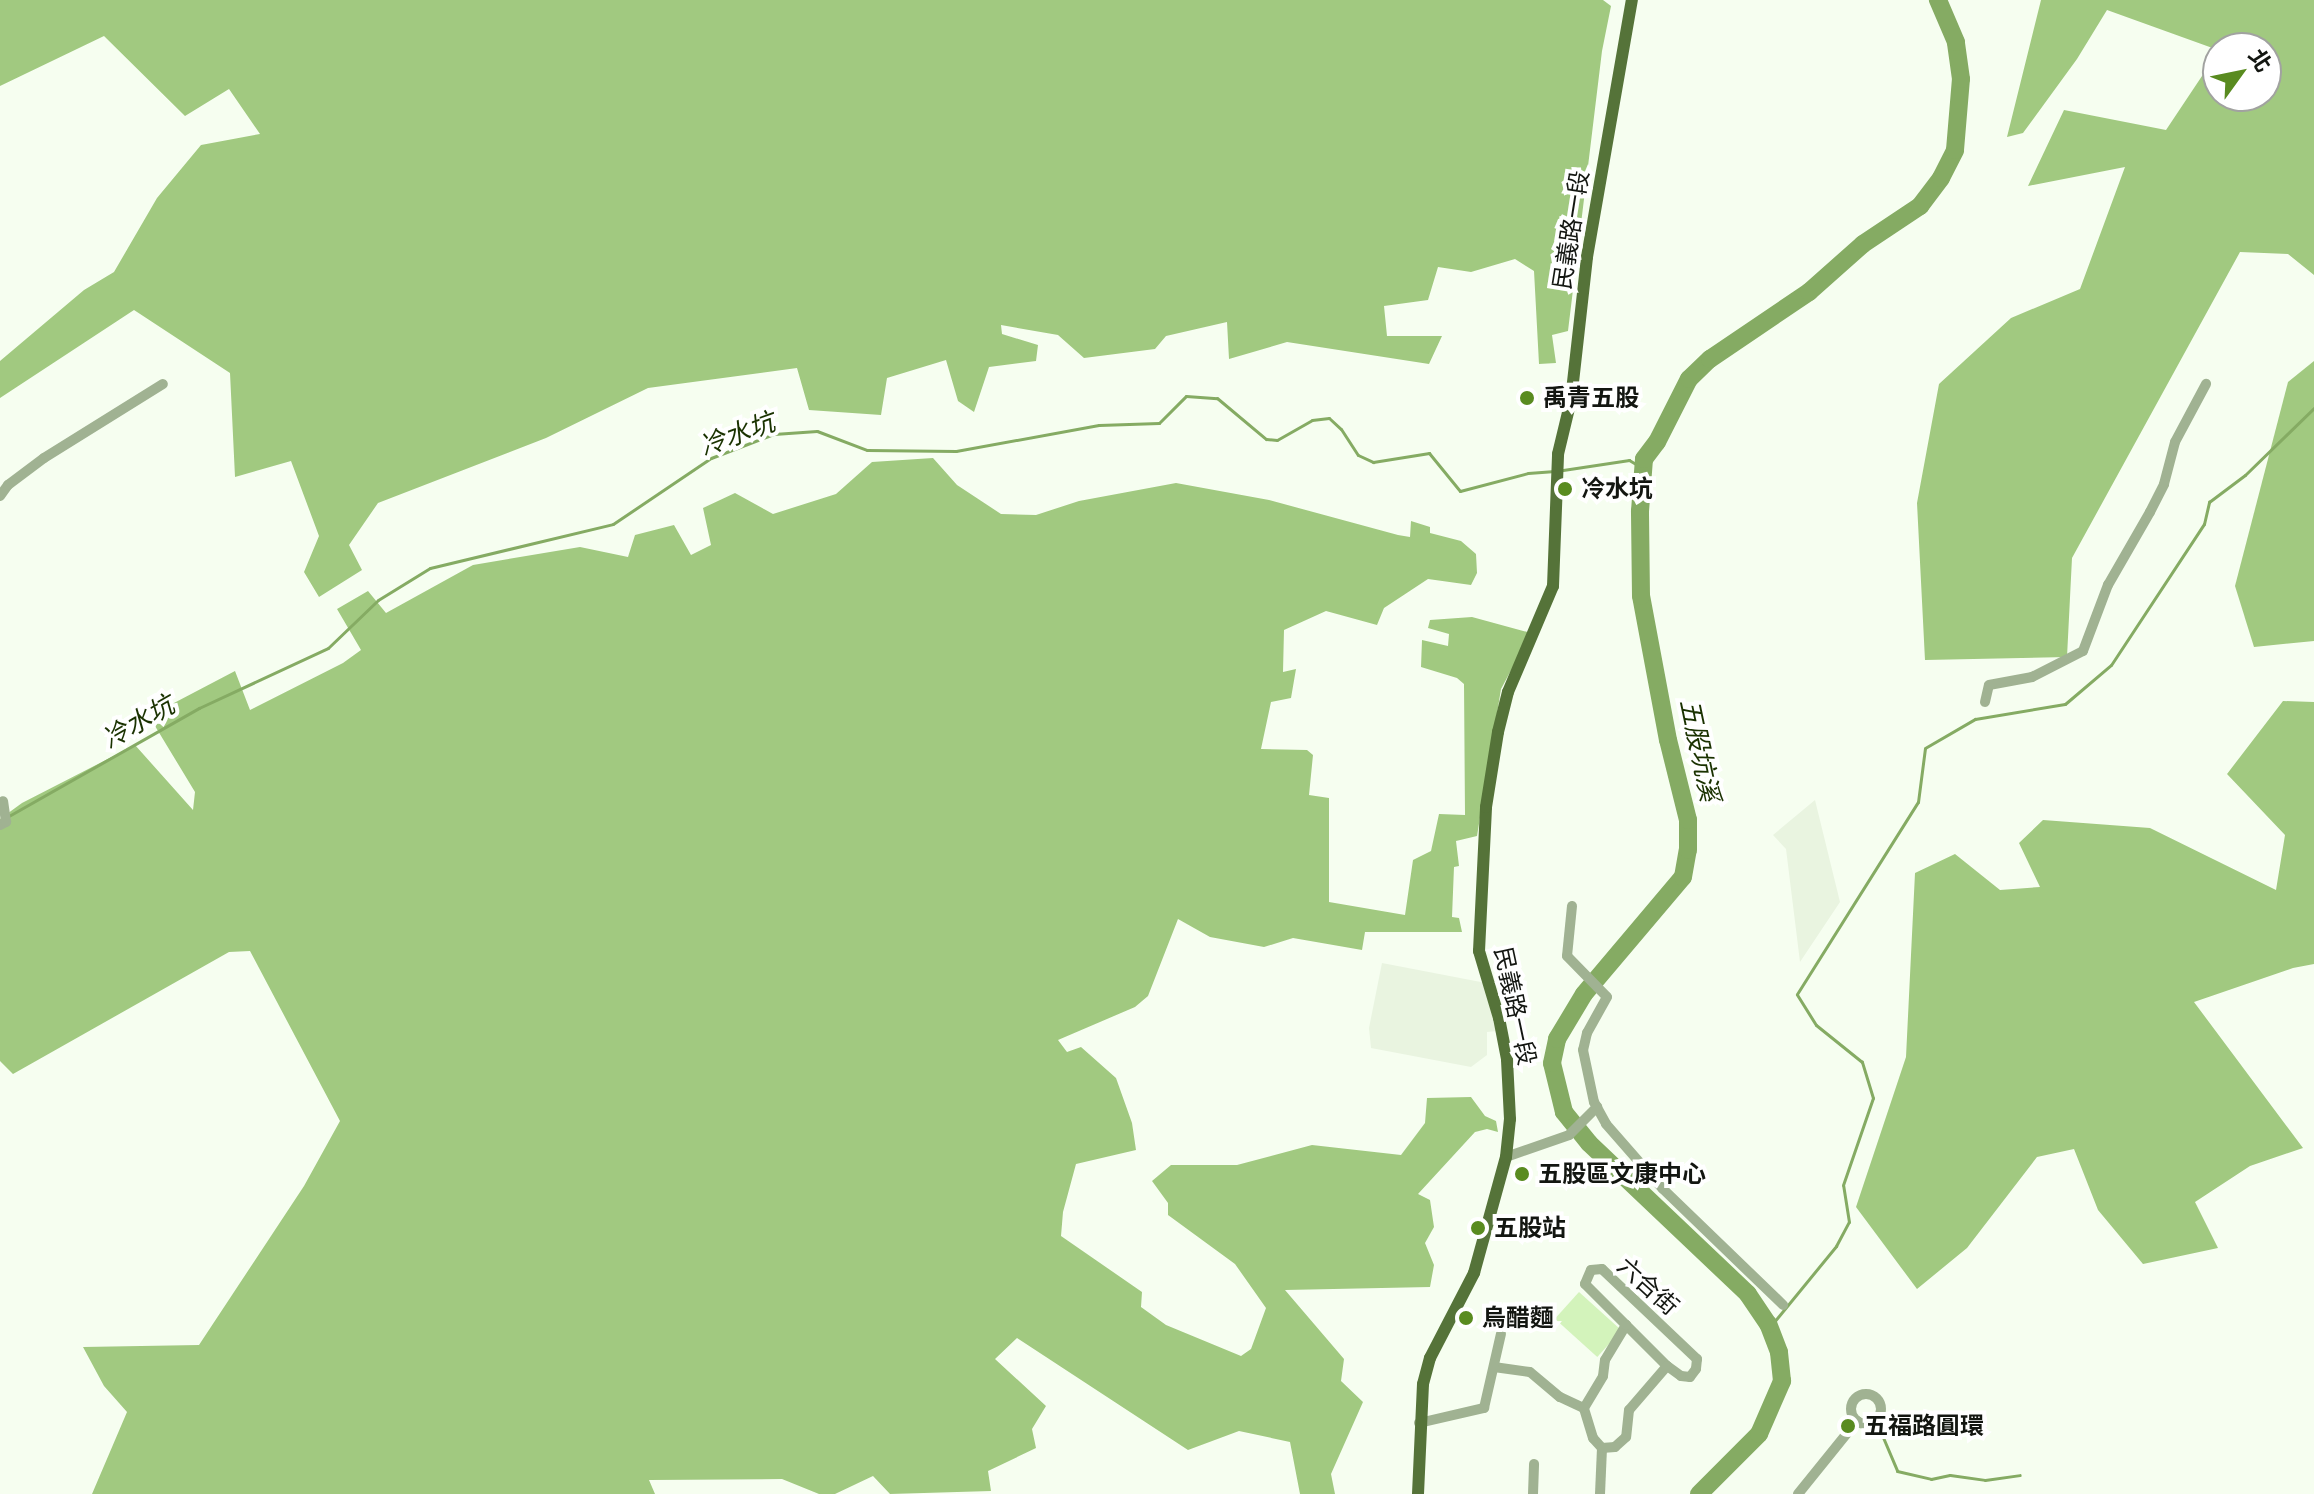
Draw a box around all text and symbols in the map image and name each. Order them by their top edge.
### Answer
north arrow [2202,32,2282,112]
text: 北 [2242,43,2279,77]
street label: 民義路一段 [1547,168,1595,292]
place label: 禹青五股 [1543,384,1639,412]
marker: 禹青五股 [1518,389,1536,407]
water label: 冷水坑 [695,406,779,462]
place label: 冷水坑 [1581,475,1653,503]
marker: 冷水坑 [1556,480,1574,498]
water label: 冷水坑 [96,689,180,755]
water label: 五股坑溪 [1674,696,1726,804]
street label: 民義路一段 [1488,944,1542,1068]
place label: 五股區文康中心 [1538,1160,1706,1188]
marker: 五股區文康中心 [1513,1165,1531,1183]
place label: 五股站 [1494,1214,1566,1242]
marker: 五股站 [1469,1219,1487,1237]
street label: 六合街 [1612,1251,1684,1321]
place label: 烏醋麵 [1482,1304,1554,1332]
marker: 烏醋麵 [1457,1309,1475,1327]
place label: 五福路圓環 [1864,1412,1984,1440]
marker: 五福路圓環 [1839,1417,1857,1435]

